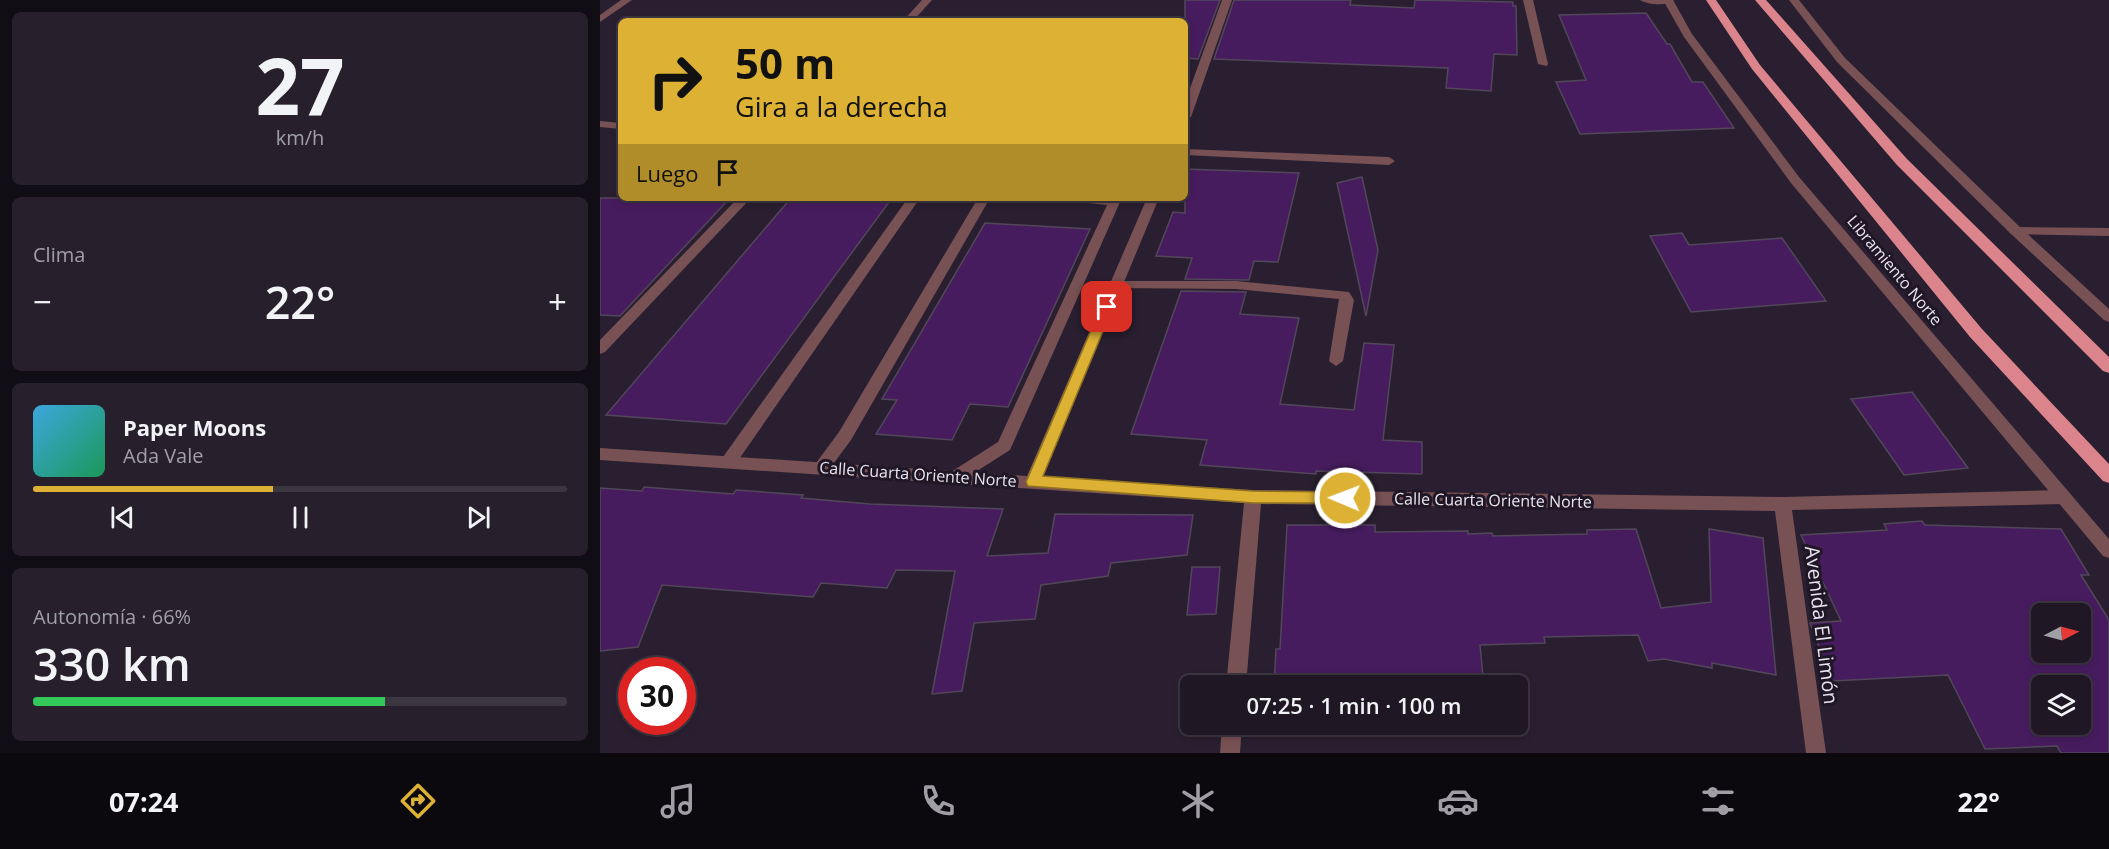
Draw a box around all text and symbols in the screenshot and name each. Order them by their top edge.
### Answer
text: 27 [255,32,345,138]
text: 50 m [735,34,835,91]
icon: right [636,42,714,120]
text: Gira a la derecha [735,88,948,125]
text: km/h [276,124,324,151]
icon: arrive [711,156,744,189]
text: Luego [636,158,699,188]
street label: Libramiento Norte [1842,210,1948,330]
text: Clima [33,241,85,268]
text: 22° [265,271,335,332]
text: − [33,279,52,324]
text: + [548,279,567,324]
pin [1081,281,1132,332]
icon: arrive [1090,290,1123,323]
text: Paper Moons [123,412,266,442]
text: Ada Vale [123,442,204,469]
street label: Calle Cuarta Oriente Norte [819,456,1017,492]
position arrow [1313,466,1377,530]
street label: Calle Cuarta Oriente Norte [1394,487,1592,513]
icon: previous [106,501,139,534]
icon: pause [284,501,317,534]
icon: next [462,501,495,534]
street label: Avenida El Limón [1799,544,1845,706]
text: Autonomía · 66% [33,603,191,630]
north arrow [2031,603,2091,663]
map controls [2031,603,2091,735]
text: 330 km [33,633,191,694]
speed limit sign: 30 [618,657,696,735]
button: layers [2031,675,2091,735]
text: 07:25 · 1 min · 100 m [1246,690,1462,720]
icon: directions [397,780,439,822]
icon: music [657,780,699,822]
icon: phone [917,780,959,822]
icon: climate [1177,780,1219,822]
icon: car [1437,780,1479,822]
icon: filters [1697,780,1739,822]
text: 07:24 [109,783,179,820]
text: 22° [1957,783,2000,820]

